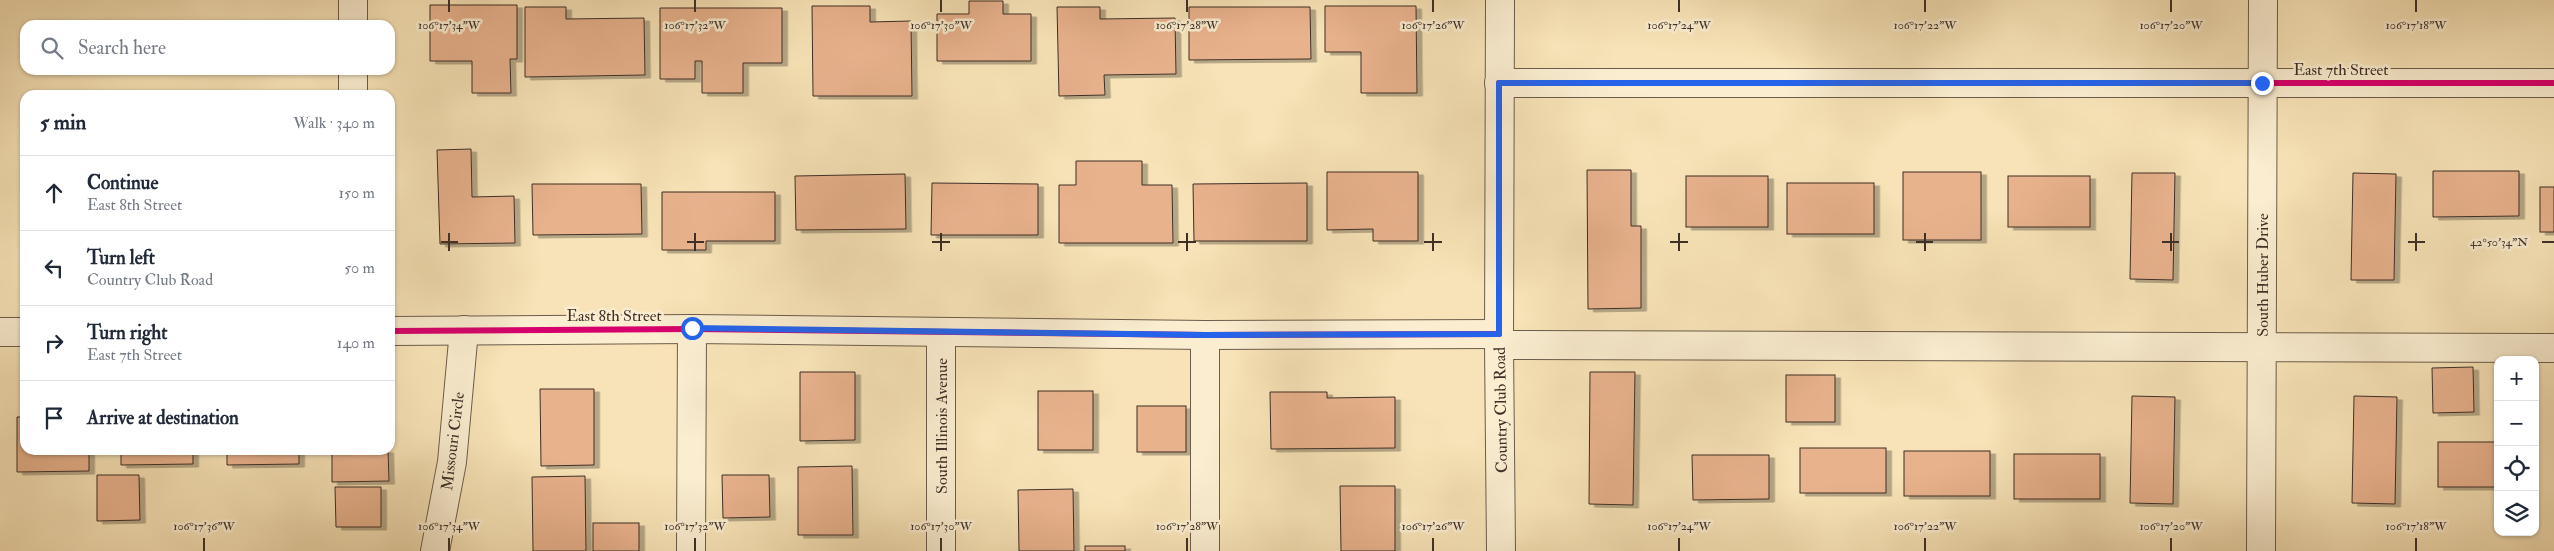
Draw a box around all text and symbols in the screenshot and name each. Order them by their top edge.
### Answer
text: 106°17'34"W [418,18,481,33]
text: 106°17'32"W [664,18,727,33]
text: 106°17'30"W [910,18,973,33]
text: 106°17'28"W [1156,18,1219,33]
text: 106°17'26"W [1401,18,1465,33]
text: 106°17'24"W [1647,18,1712,33]
text: 106°17'22"W [1893,18,1957,33]
text: 106°17'20"W [2139,18,2203,33]
text: 106°17'18"W [2386,18,2447,33]
search box [20,20,395,75]
icon: search [38,34,66,62]
text: Search here [78,36,166,60]
street label: East 7th Street [2294,60,2389,80]
route end [2251,72,2274,95]
text: 5 min [40,109,86,136]
text: Walk · 340 m [293,113,375,133]
text: Continue [87,171,158,195]
icon: ahead [40,179,68,207]
text: 150 m [338,183,375,203]
text: East 8th Street [87,195,182,215]
street label: South Huber Drive [2253,213,2273,337]
text: 42°50'34"N [2470,235,2528,250]
text: Turn left [87,246,155,270]
icon: left [40,254,68,282]
text: 50 m [344,258,375,278]
text: Country Club Road [87,270,213,290]
street label: East 8th Street [566,306,662,326]
route start [681,317,704,340]
text: Turn right [87,321,167,345]
icon: right [40,329,68,357]
text: 140 m [337,333,375,353]
text: East 7th Street [87,345,182,365]
street label: Country Club Road [1490,347,1512,473]
map controls [2494,356,2539,536]
button: + [2494,356,2539,401]
street label: South Illinois Avenue [932,358,952,494]
street label: Missouri Circle [437,390,469,492]
button: − [2494,401,2539,446]
icon: arrive [40,404,68,432]
text: Arrive at destination [87,406,239,430]
button: locate [2494,446,2539,491]
button: layers [2494,491,2539,536]
text: 106°17'36"W [173,519,236,534]
text: 106°17'34"W [418,519,481,534]
text: 106°17'32"W [664,519,727,534]
text: 106°17'30"W [910,519,973,534]
text: 106°17'28"W [1156,519,1219,534]
text: 106°17'26"W [1401,519,1465,534]
text: 106°17'24"W [1647,519,1712,534]
text: 106°17'22"W [1893,519,1957,534]
text: 106°17'20"W [2139,519,2203,534]
text: 106°17'18"W [2386,519,2447,534]

